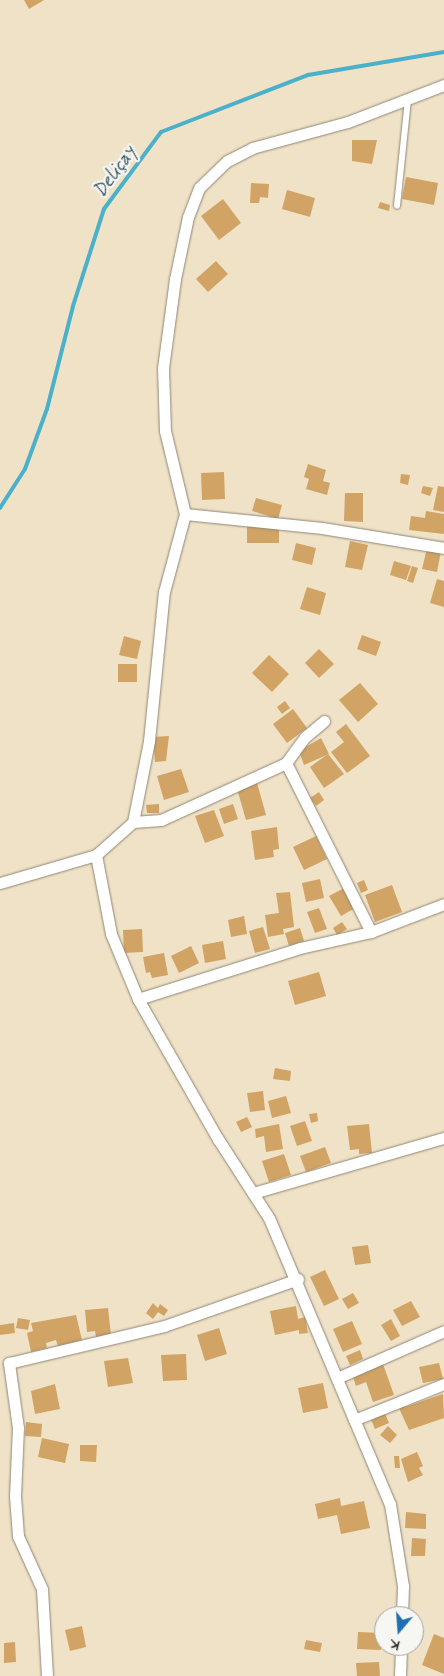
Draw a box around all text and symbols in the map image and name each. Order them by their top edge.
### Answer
water label: Deliçay [89,142,141,202]
north arrow [374,1606,424,1656]
text: K [387,1634,402,1654]

